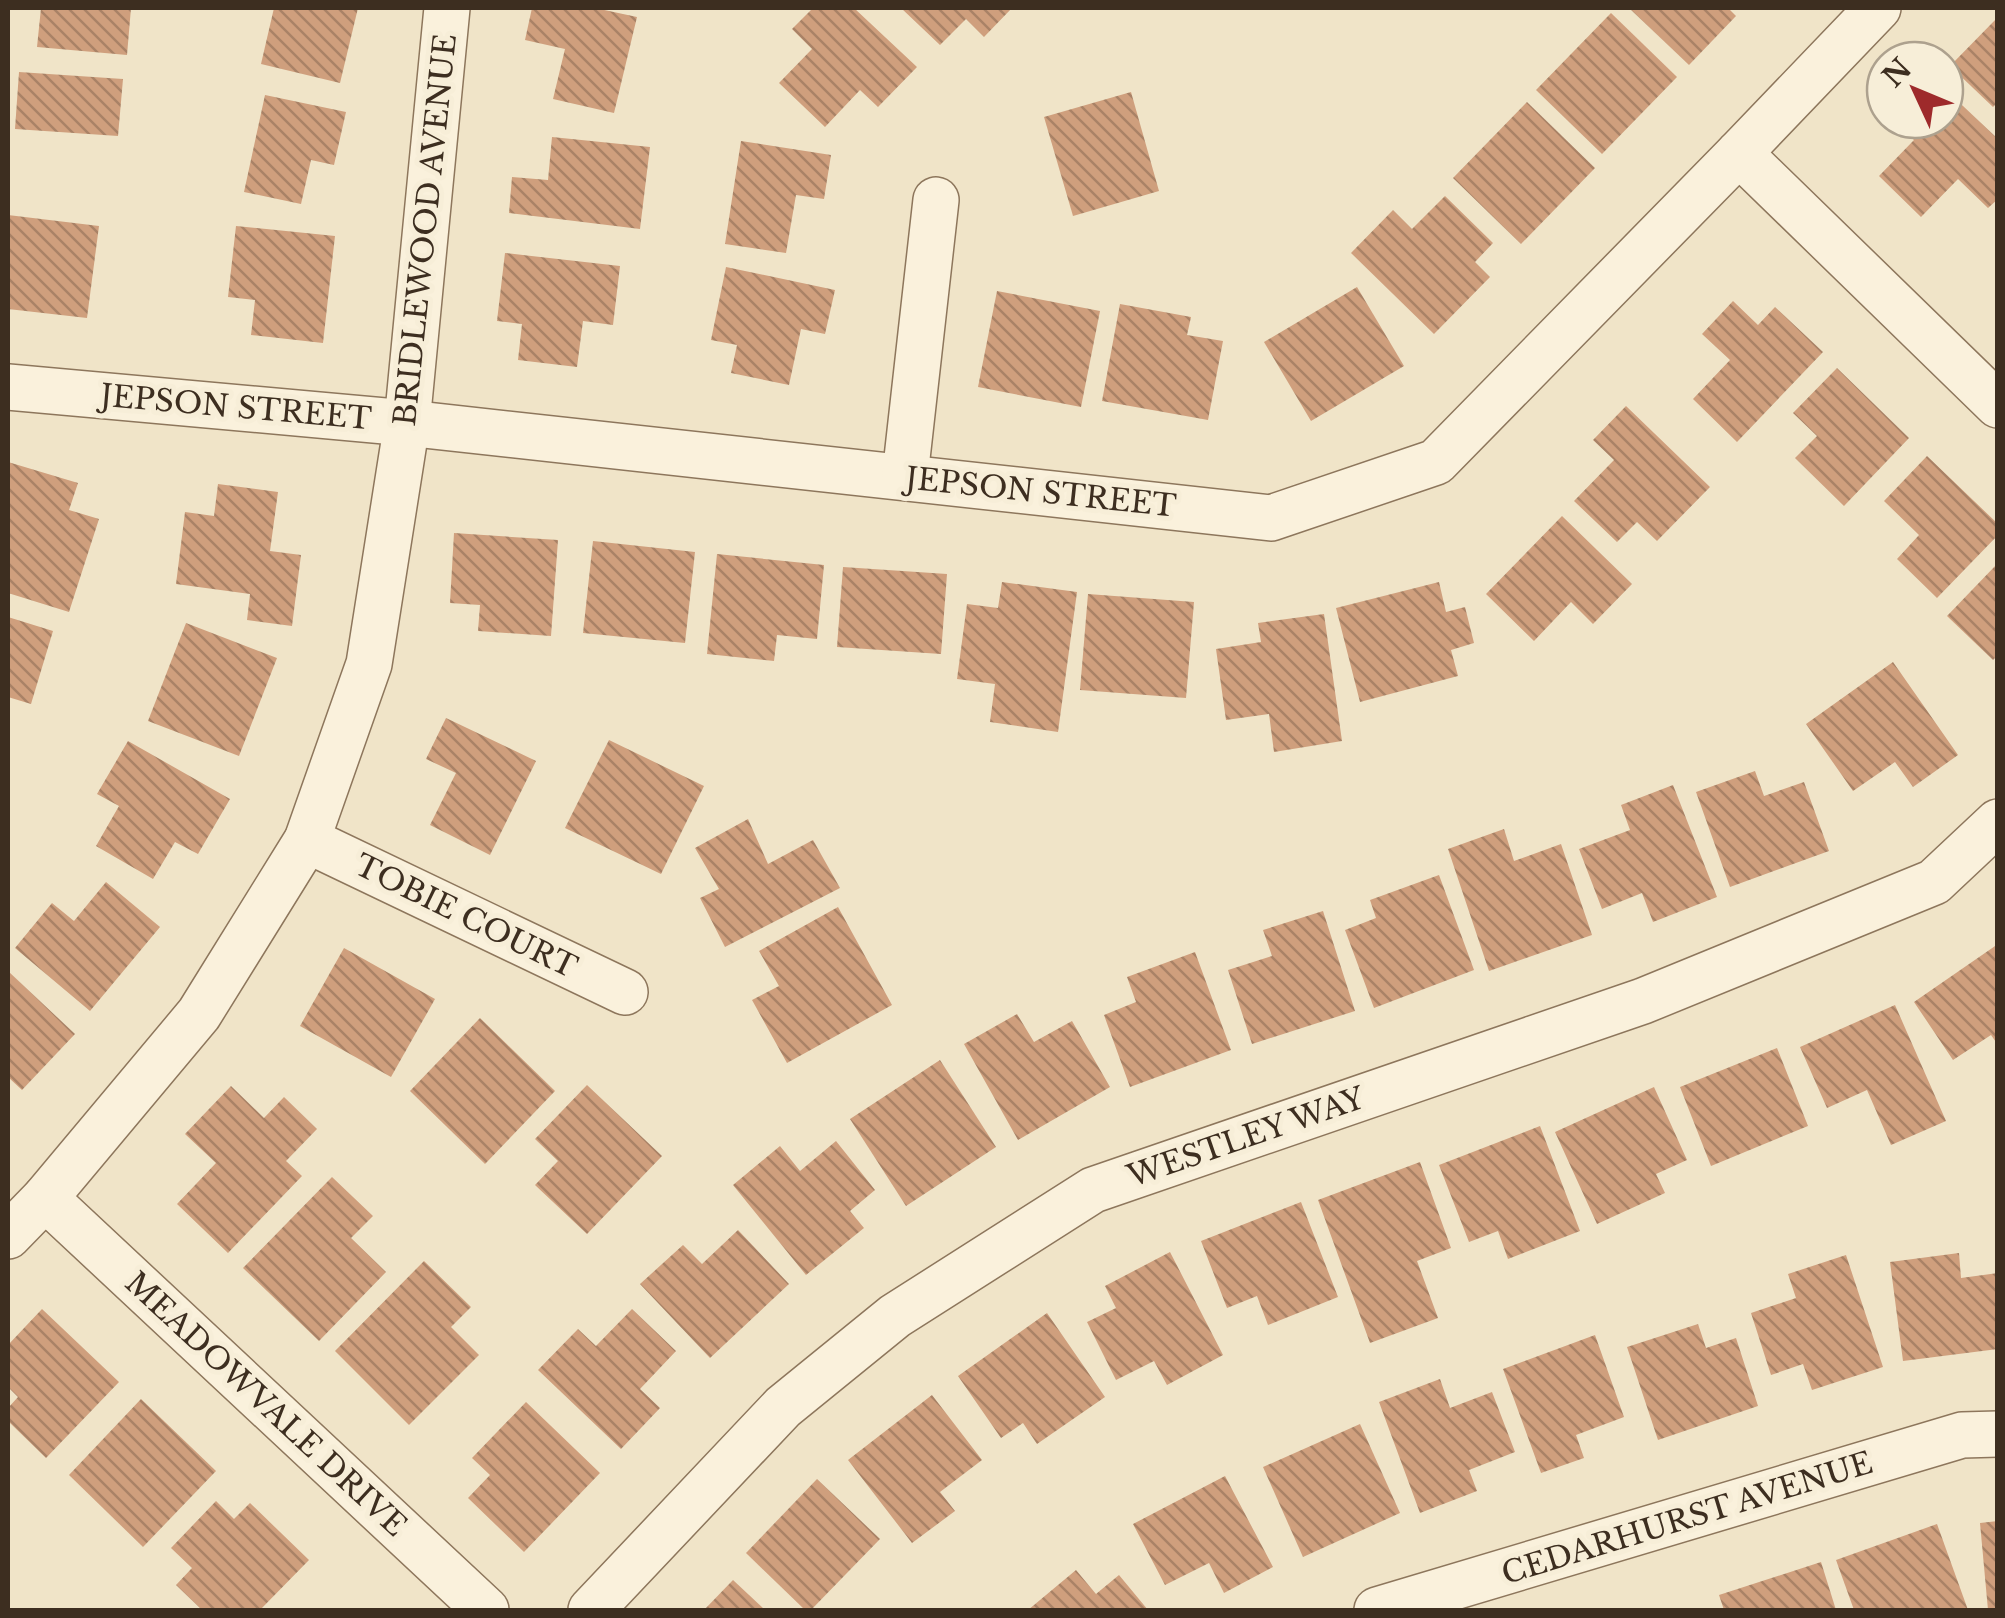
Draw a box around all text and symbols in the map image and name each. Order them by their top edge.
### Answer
street label: BRIDLEWOOD AVENUE [386,32,464,428]
north arrow [1865,40,1965,140]
text: N [1876,51,1919,95]
street label: JEPSON STREET [95,376,373,437]
street label: JEPSON STREET [900,459,1178,525]
street label: TOBIE COURT [349,846,583,986]
street label: WESTLEY WAY [1122,1079,1370,1195]
street label: MEADOWVALE DRIVE [118,1264,414,1544]
street label: CEDARHURST AVENUE [1497,1444,1877,1592]

